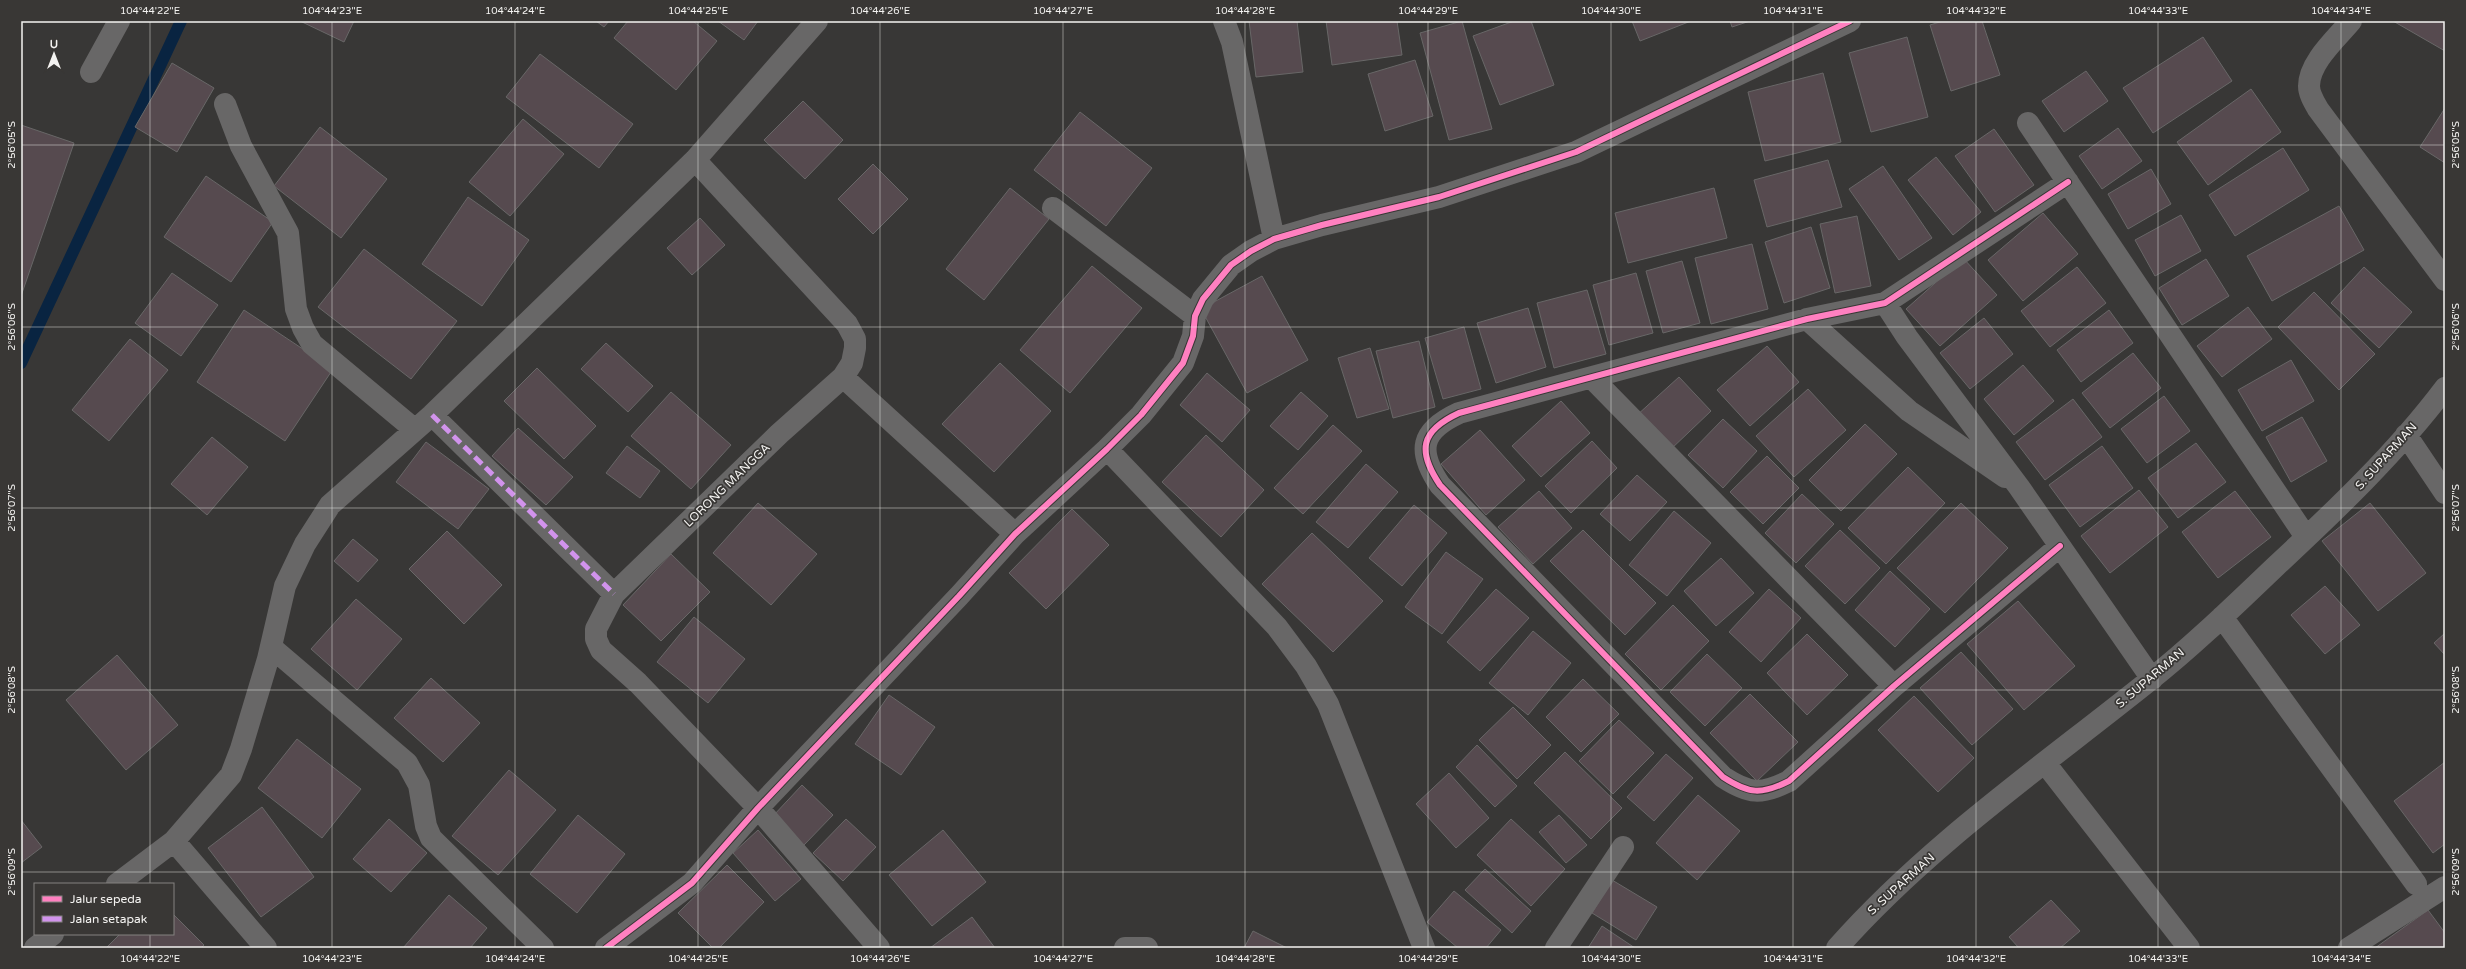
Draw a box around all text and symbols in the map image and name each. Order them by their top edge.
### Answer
text: 104°44'22"E [120,5,180,17]
text: 104°44'23"E [302,5,362,17]
text: 104°44'24"E [485,5,545,17]
text: 104°44'25"E [668,5,728,17]
text: 104°44'26"E [850,5,910,17]
text: 104°44'27"E [1033,5,1093,17]
text: 104°44'28"E [1215,5,1275,17]
text: 104°44'29"E [1398,5,1458,17]
text: 104°44'30"E [1581,5,1641,17]
text: 104°44'31"E [1763,5,1823,17]
text: 104°44'32"E [1946,5,2006,17]
text: 104°44'33"E [2128,5,2188,17]
text: 104°44'34"E [2311,5,2371,17]
north arrow [34,34,74,74]
text: U [50,38,58,51]
text: 2°56'05"S [6,121,18,169]
text: 2°56'05"S [2450,121,2462,169]
text: 2°56'06"S [6,303,18,351]
text: 2°56'06"S [2450,303,2462,351]
street label: S. SUPARMAN [2352,420,2420,492]
street label: LORONG MANGGA [681,440,773,530]
text: 2°56'07"S [6,484,18,532]
text: 2°56'07"S [2450,484,2462,532]
street label: S. SUPARMAN [2113,645,2187,711]
text: 2°56'08"S [6,666,18,714]
text: 2°56'08"S [2450,666,2462,714]
text: 2°56'09"S [6,848,18,896]
text: 2°56'09"S [2450,848,2462,896]
street label: S. SUPARMAN [1865,850,1937,918]
legend [34,883,174,935]
text: Jalur sepeda [70,892,142,906]
text: Jalan setapak [70,912,148,926]
text: 104°44'22"E [120,953,180,965]
text: 104°44'23"E [302,953,362,965]
text: 104°44'24"E [485,953,545,965]
text: 104°44'25"E [668,953,728,965]
text: 104°44'26"E [850,953,910,965]
text: 104°44'27"E [1033,953,1093,965]
text: 104°44'28"E [1215,953,1275,965]
text: 104°44'29"E [1398,953,1458,965]
text: 104°44'30"E [1581,953,1641,965]
text: 104°44'31"E [1763,953,1823,965]
text: 104°44'32"E [1946,953,2006,965]
text: 104°44'33"E [2128,953,2188,965]
text: 104°44'34"E [2311,953,2371,965]

